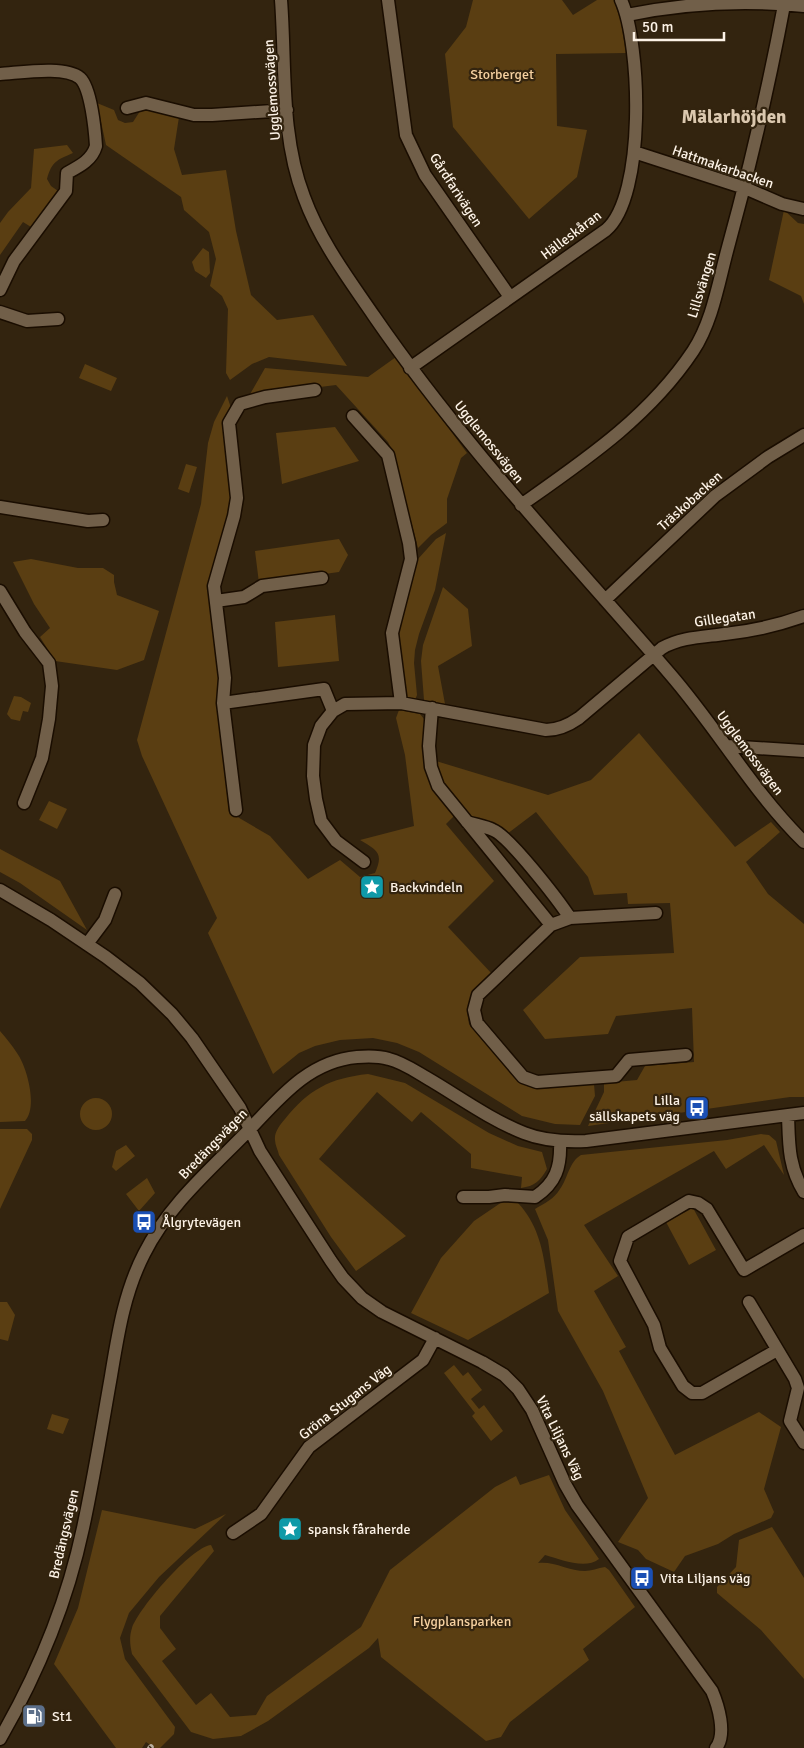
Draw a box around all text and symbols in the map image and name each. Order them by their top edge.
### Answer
scale bar [634,10,724,42]
text: 50 m [642,18,673,36]
street label: Ugglemossvägen [260,39,284,141]
park label: Storberget [470,66,534,83]
district label: Mälarhöjden [682,105,786,129]
street label: Hattmakarbacken [670,142,776,192]
street label: Gårdfarivägen [426,150,486,230]
street label: Hälleskåran [537,207,605,263]
street label: Lillsvängen [684,250,720,320]
street label: Ugglemossvägen [451,397,527,487]
street label: Träskobacken [654,468,726,534]
street label: Gillegatan [693,605,757,631]
street label: Ugglemossvägen [713,707,787,799]
place icon: Backvindeln [359,874,385,900]
place label: Backvindeln [390,879,463,896]
place label: Lilla sällskapets väg [589,1092,680,1125]
bus stop icon: Lilla sällskapets väg [684,1095,710,1121]
street label: Bredängsvägen [175,1105,251,1183]
bus stop icon: Ålgrytevägen [131,1209,157,1235]
place label: Ålgrytevägen [162,1214,241,1231]
street label: Gröna Stugans Väg [295,1361,395,1443]
street label: Vita Liljans Väg [532,1393,588,1483]
street label: Bredängsvägen [45,1488,83,1580]
place icon: spansk fåraherde [277,1516,303,1542]
place label: spansk fåraherde [308,1521,411,1538]
bus stop icon: Vita Liljans väg [629,1565,655,1591]
place label: Vita Liljans väg [660,1570,750,1587]
park label: Flygplansparken [413,1613,511,1630]
fuel station icon: St1 [21,1703,47,1729]
place label: St1 [52,1708,72,1725]

